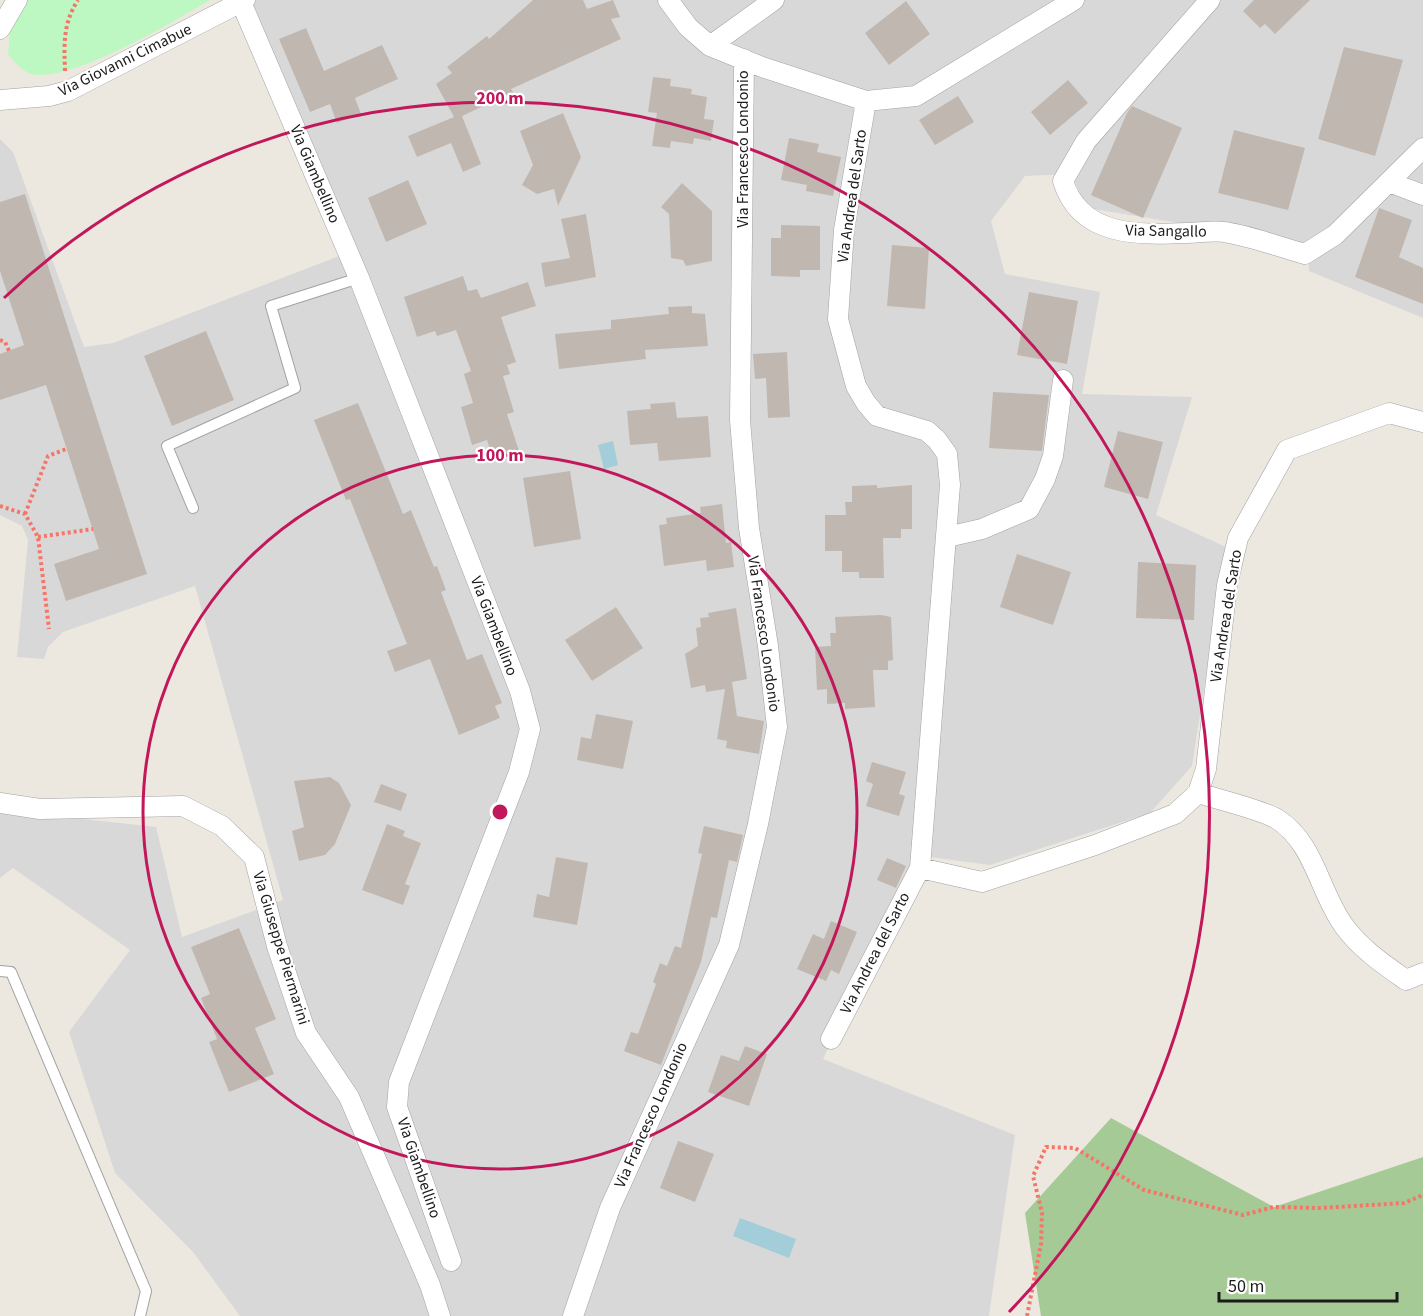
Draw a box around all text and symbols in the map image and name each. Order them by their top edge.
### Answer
street label: Via Giovanni Cimabue [55,18,195,102]
street label: Via Francesco Londonio [732,70,754,228]
text: 200 m [476,86,524,111]
street label: Via Giambellino [284,121,346,227]
street label: Via Andrea del Sarto [832,128,872,264]
street label: Via Sangallo [1125,219,1207,243]
text: 100 m [476,443,524,468]
street label: Via Andrea del Sarto [1205,548,1247,684]
street label: Via Francesco Londonio [742,555,786,713]
street label: Via Giambellino [465,573,523,679]
centre of rings [490,802,510,822]
street label: Via Giuseppe Piermarini [247,869,315,1027]
street label: Via Andrea del Sarto [835,888,915,1018]
street label: Via Francesco Londonio [609,1039,693,1191]
street label: Via Giambellino [392,1115,446,1221]
scale bar [1219,1265,1398,1303]
text: 50 m [1228,1274,1264,1299]

